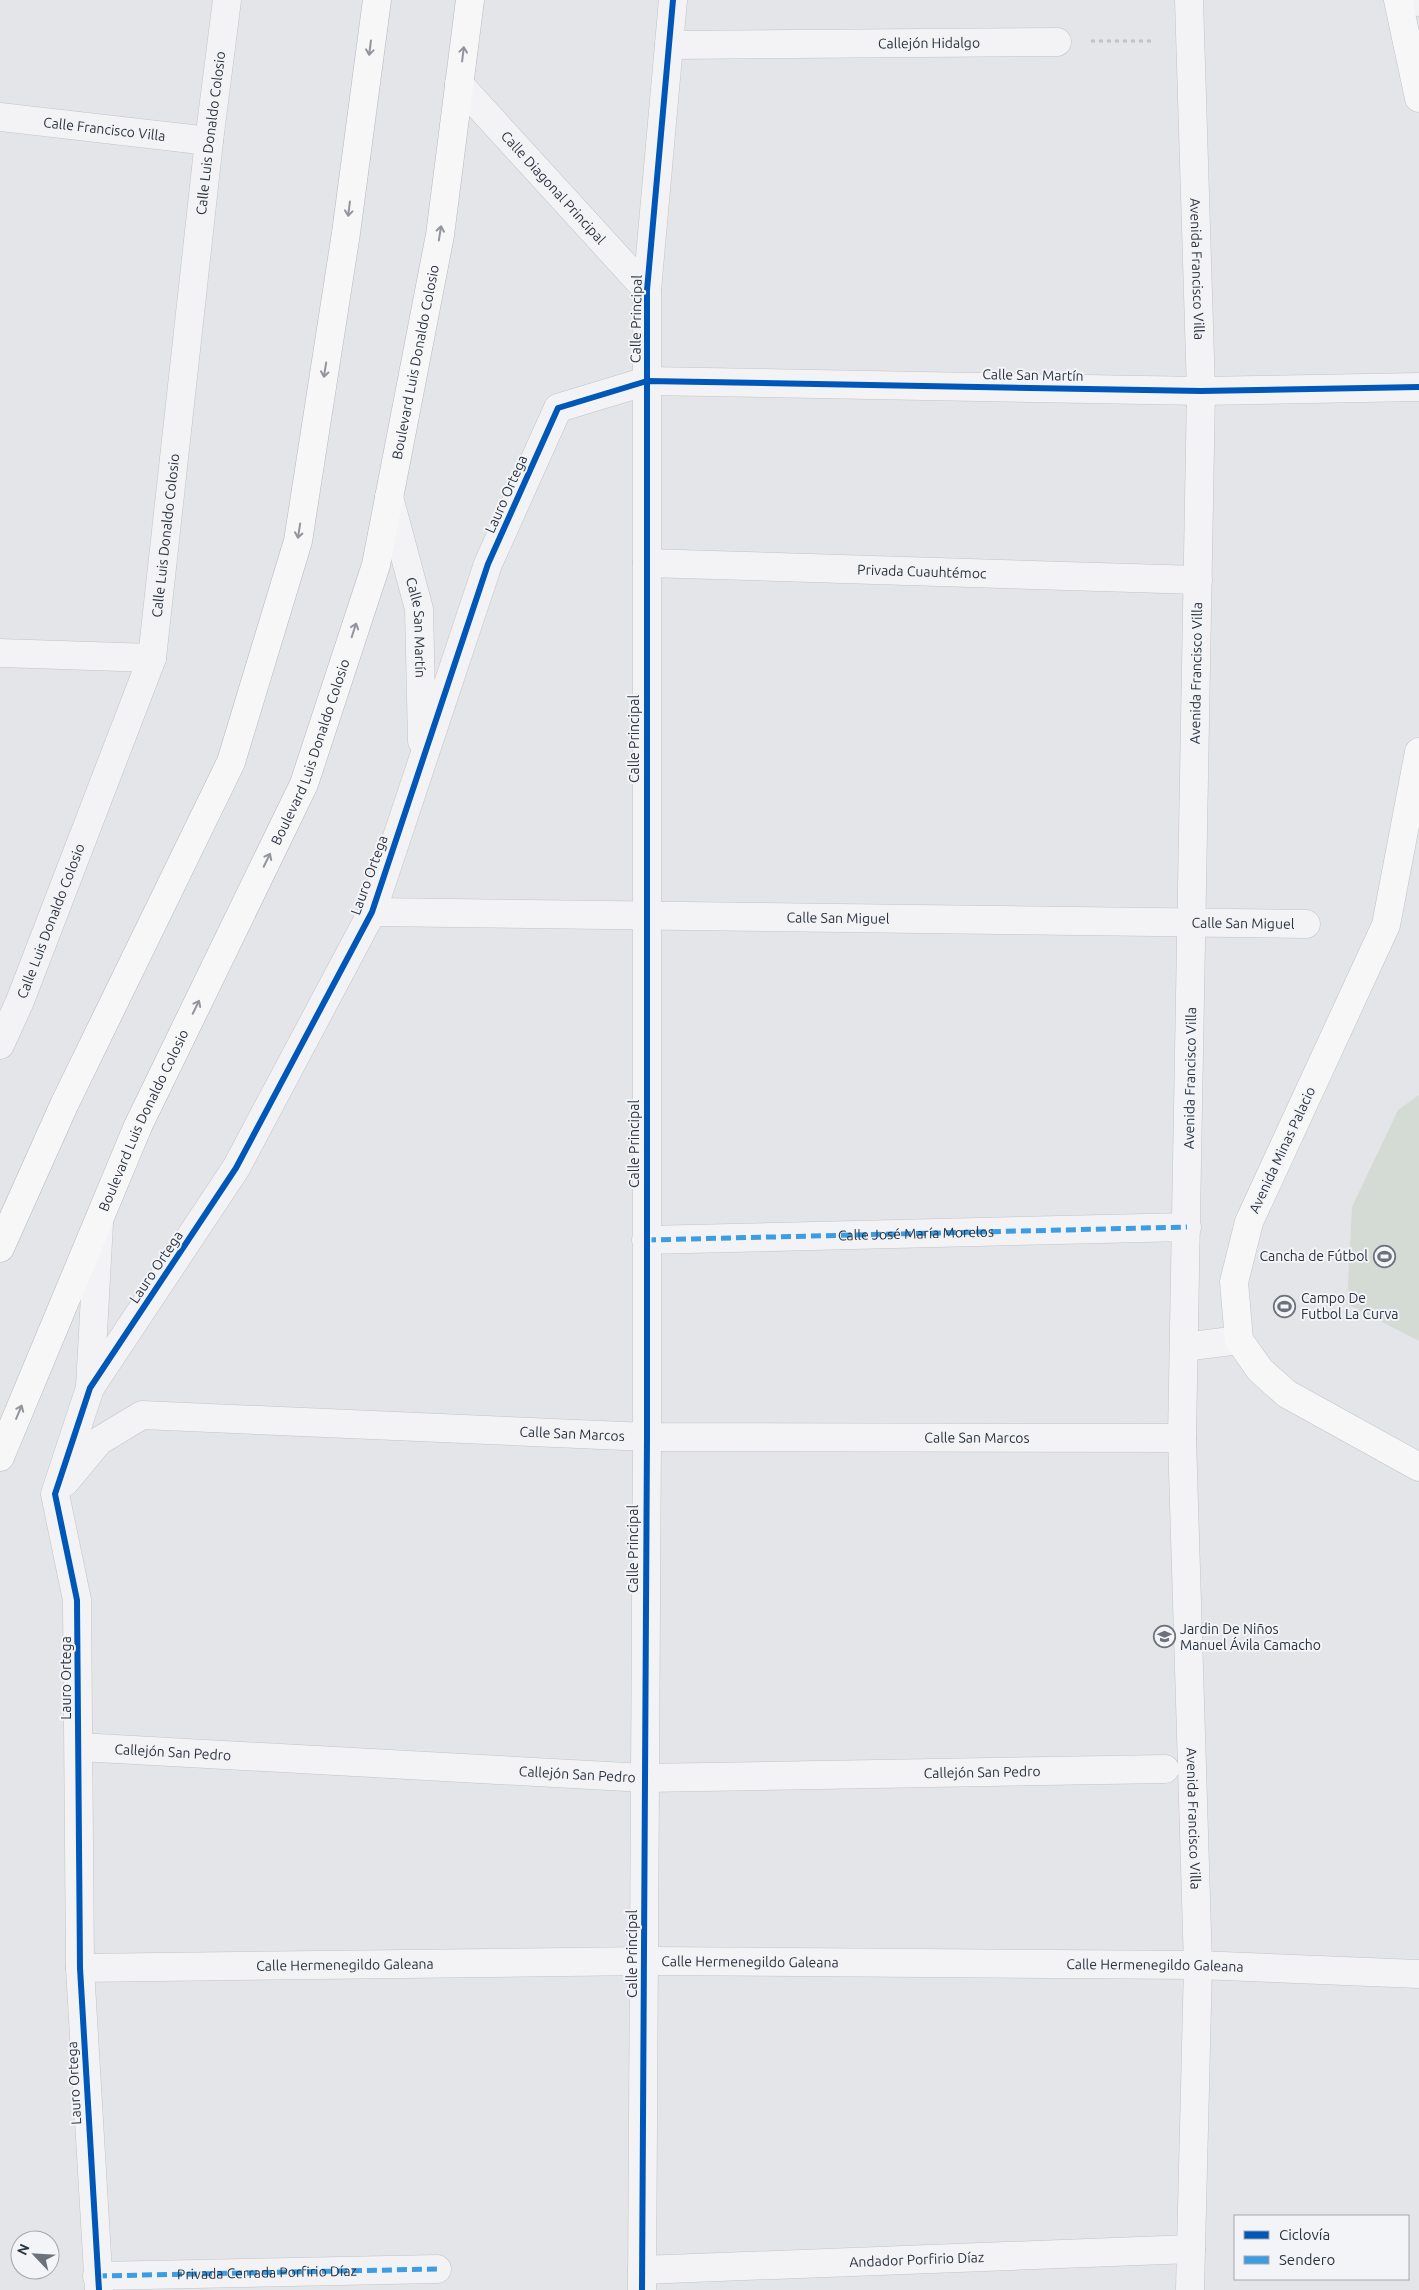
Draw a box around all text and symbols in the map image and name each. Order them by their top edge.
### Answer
street label: Callejón Hidalgo [878,35,980,51]
one-way arrow [365,40,375,56]
one-way arrow [458,46,468,62]
street label: Calle Luis Donaldo Colosio [193,50,228,216]
street label: Calle Francisco Villa [42,114,166,144]
street label: Calle Diagonal Principal [498,128,609,247]
street label: Avenida Francisco Villa [1187,197,1207,340]
one-way arrow [344,201,354,217]
one-way arrow [436,225,446,241]
street label: Boulevard Luis Donaldo Colosio [389,263,442,461]
street label: Calle Principal [627,274,645,363]
one-way arrow [319,362,329,378]
street label: Calle San Martín [982,366,1084,384]
street label: Calle Luis Donaldo Colosio [149,453,182,618]
street label: Lauro Ortega [482,453,530,535]
one-way arrow [294,522,304,538]
street label: Privada Cuauhtémoc [857,561,987,581]
street label: Calle San Martín [403,575,429,678]
street label: Avenida Francisco Villa [1187,602,1205,744]
one-way arrow [350,623,360,639]
street label: Boulevard Luis Donaldo Colosio [268,657,353,848]
street label: Calle Principal [626,695,642,783]
street label: Lauro Ortega [347,833,391,917]
street label: Calle Luis Donaldo Colosio [14,841,88,1001]
one-way arrow [263,853,272,868]
street label: Calle San Miguel [786,909,890,927]
street label: Calle San Miguel [1191,915,1295,932]
one-way arrow [192,999,202,1014]
street label: Avenida Francisco Villa [1181,1007,1199,1149]
street label: Boulevard Luis Donaldo Colosio [95,1027,192,1214]
street label: Avenida Minas Palacio [1246,1084,1318,1216]
street label: Calle Principal [626,1100,642,1188]
street label: Calle José María Morelos [838,1224,994,1243]
street label: Lauro Ortega [126,1228,186,1306]
sports icon: Cancha de Fútbol [1372,1244,1396,1268]
place label: Cancha de Fútbol [1259,1248,1368,1264]
place label: Campo De Futbol La Curva [1301,1290,1399,1322]
sports icon: Campo De Futbol La Curva [1273,1294,1297,1318]
one-way arrow [14,1405,24,1420]
street label: Calle San Marcos [519,1423,625,1444]
street label: Calle San Marcos [924,1430,1030,1446]
street label: Calle Principal [625,1505,641,1593]
place label: Jardin De Niños Manuel Ávila Camacho [1180,1621,1321,1653]
school or university icon: Jardin De Niños Manuel Ávila Camacho [1152,1625,1176,1649]
street label: Lauro Ortega [58,1636,74,1720]
street label: Callejón San Pedro [114,1741,232,1763]
street label: Avenida Francisco Villa [1183,1747,1204,1890]
street label: Callejón San Pedro [518,1763,636,1785]
street label: Callejón San Pedro [923,1763,1041,1781]
street label: Calle Principal [624,1910,640,1998]
street label: Calle Hermenegildo Galeana [661,1953,839,1970]
street label: Calle Hermenegildo Galeana [256,1956,434,1974]
street label: Calle Hermenegildo Galeana [1066,1956,1244,1975]
street label: Lauro Ortega [64,2041,84,2125]
legend [1234,2215,1409,2280]
text: Ciclovía [1279,2226,1330,2243]
north arrow [10,2230,60,2280]
text: N [14,2241,33,2258]
street label: Andador Porfirio Díaz [849,2249,985,2270]
text: Sendero [1279,2251,1335,2268]
street label: Privada Cerrada Porfirio Díaz [177,2263,357,2282]

